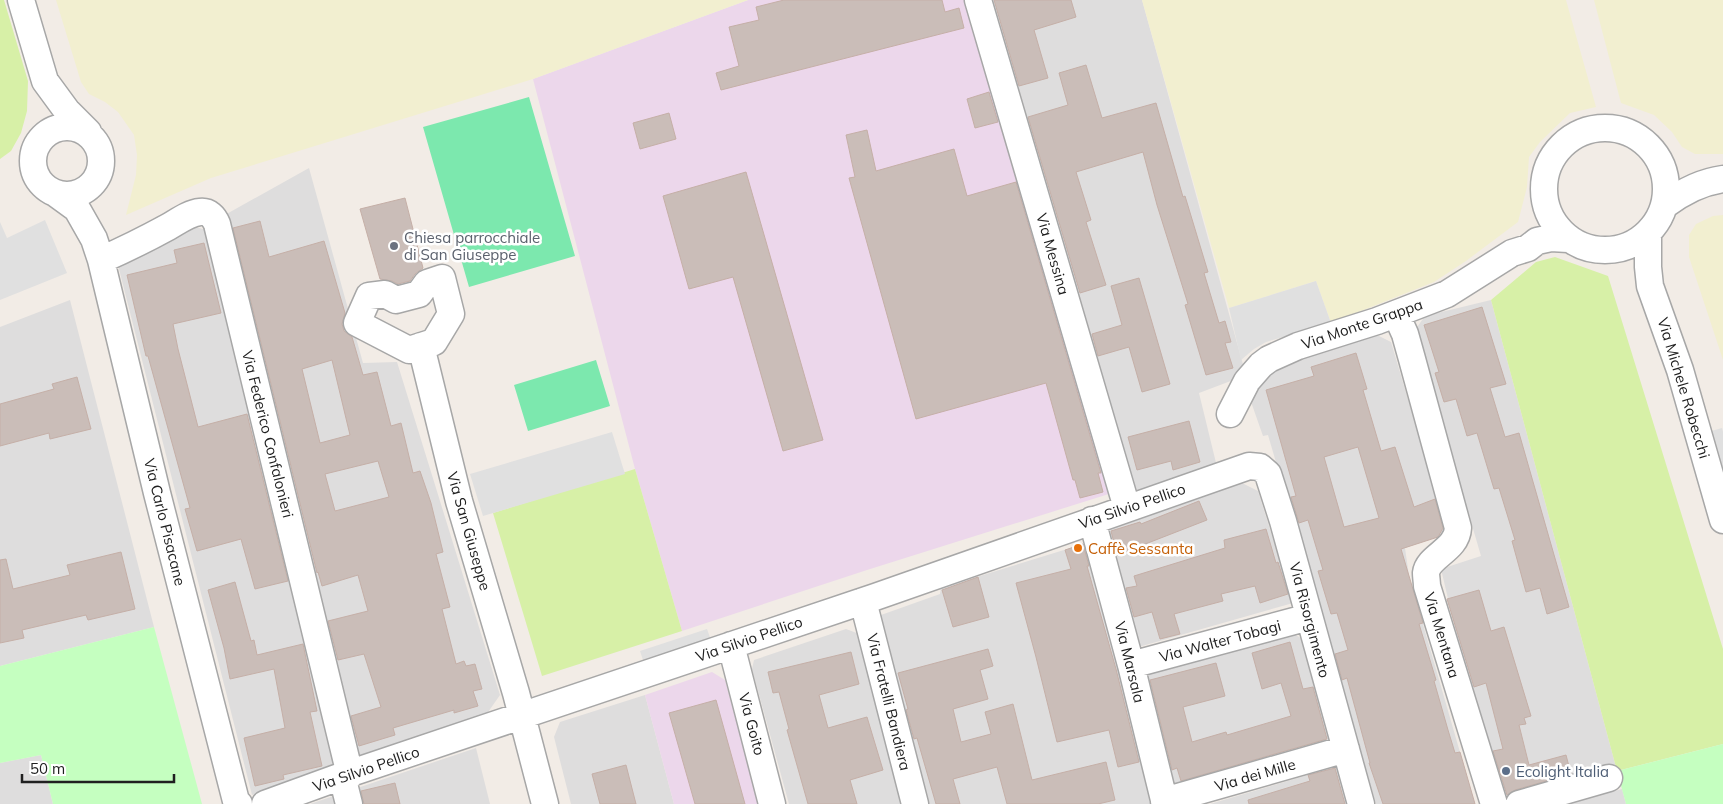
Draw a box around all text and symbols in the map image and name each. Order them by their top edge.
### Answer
street label: Via Messina [1032,211,1074,297]
place label: Chiesa parrocchiale di San Giuseppe [404,228,540,264]
marker: Chiesa parrocchiale di San Giuseppe [388,240,400,252]
street label: Via Monte Grappa [1299,294,1425,354]
street label: Via Michele Robecchi [1654,315,1714,461]
street label: Via Federico Confalonieri [238,348,298,520]
street label: Via Carlo Pisacane [140,456,190,588]
street label: Via San Giuseppe [443,469,495,593]
street label: Via Silvio Pellico [1076,479,1188,533]
place label: Caffè Sessanta [1088,539,1193,558]
marker: Caffè Sessanta [1072,542,1084,554]
street label: Via Risorgimento [1285,560,1335,680]
street label: Via Mentana [1420,590,1464,680]
street label: Via Silvio Pellico [693,612,805,666]
street label: Via Walter Tobagi [1157,616,1283,666]
street label: Via Marsala [1111,619,1149,705]
street label: Via Fratelli Bandiera [863,631,915,773]
street label: Via Goito [735,691,769,757]
street label: Via Silvio Pellico [310,742,422,796]
scale bar [22,752,175,784]
street label: Via dei Mille [1212,754,1298,796]
text: 50 m [30,759,65,778]
place label: Ecolight Italia [1516,762,1609,781]
marker: Ecolight Italia [1500,765,1512,777]

